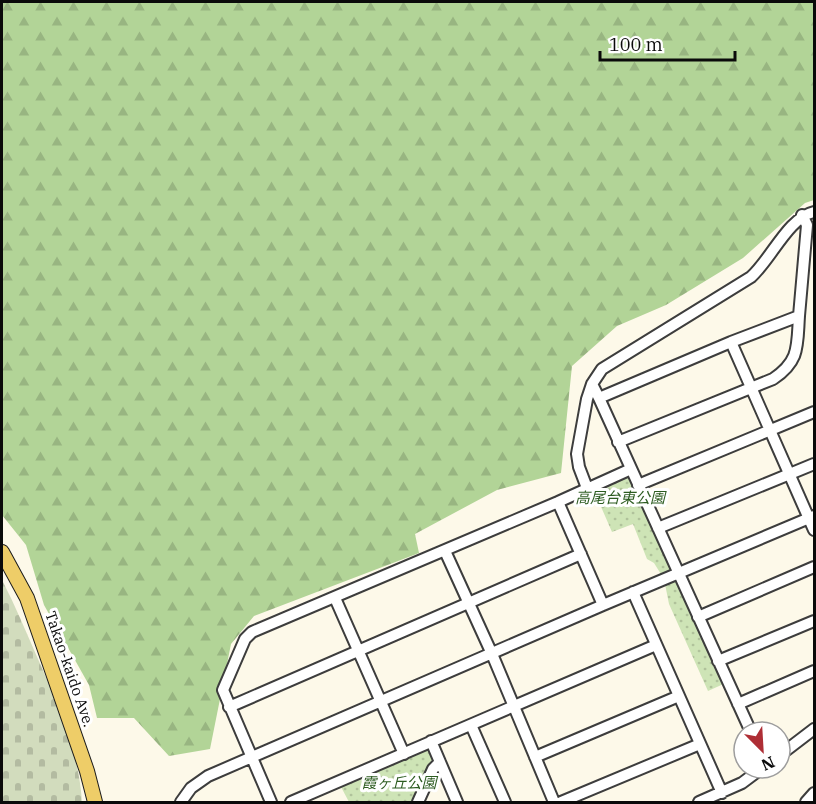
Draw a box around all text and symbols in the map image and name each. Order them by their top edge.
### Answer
scale bar [600,24,735,62]
text: 100 m [609,33,663,56]
park label: 高尾台東公園 [575,488,667,507]
street label: Takao-kaido Ave. [41,609,99,729]
north arrow [732,720,792,780]
text: N [758,752,778,775]
park label: 霞ヶ丘公園 [361,773,438,792]

